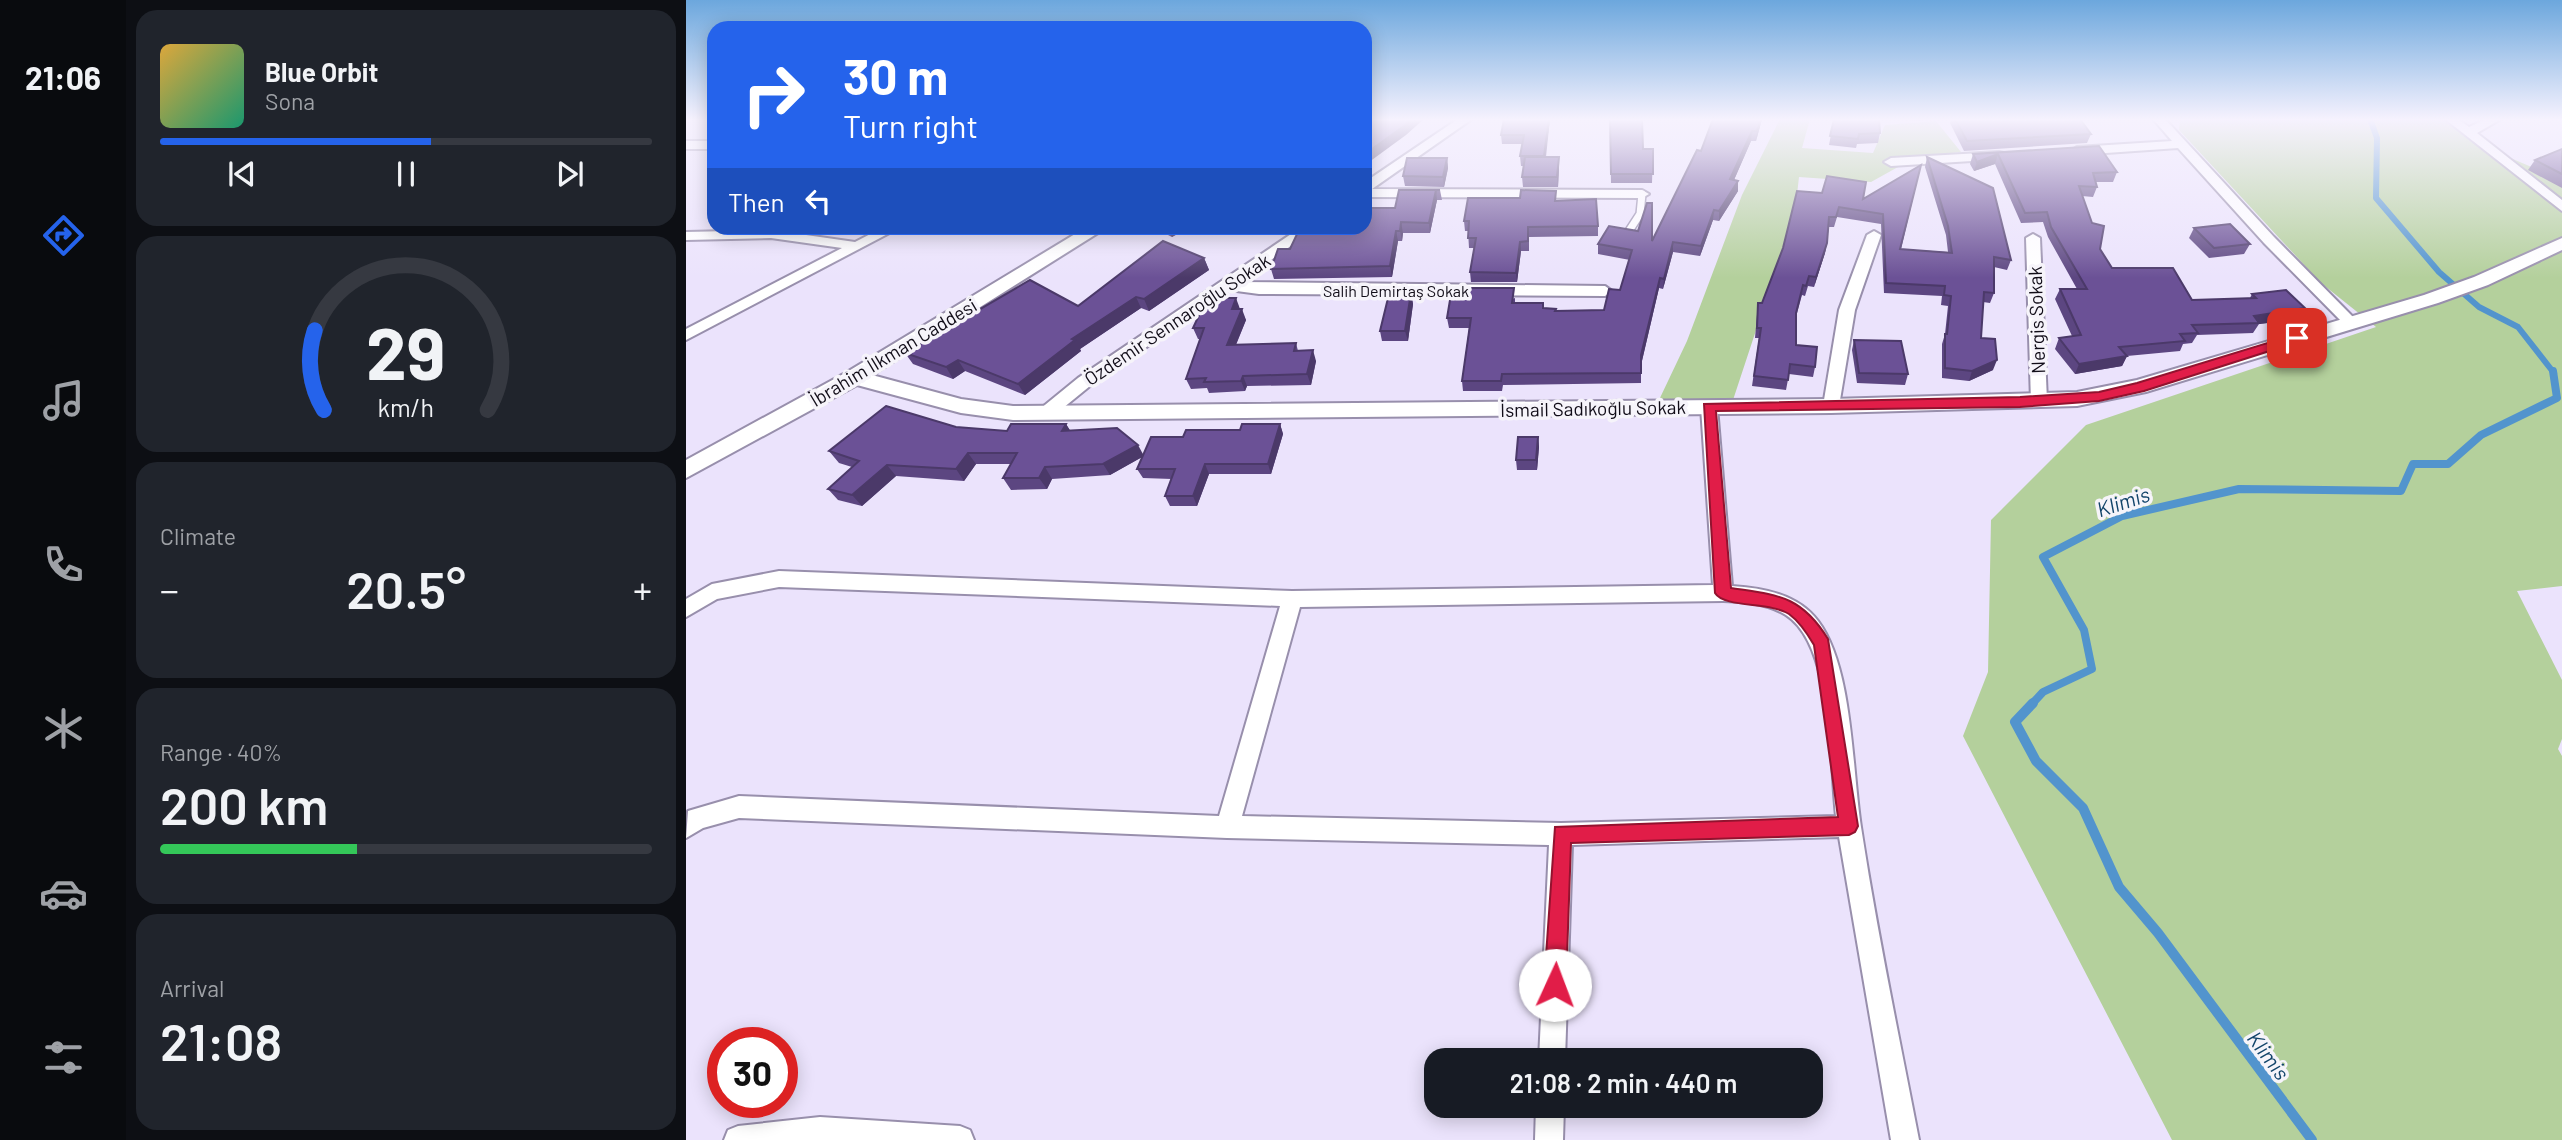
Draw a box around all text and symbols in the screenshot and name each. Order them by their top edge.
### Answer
text: 30 m [843,46,948,105]
icon: right [728,49,819,140]
text: Blue Orbit [265,56,378,87]
text: 21:06 [25,58,101,96]
text: Sona [265,87,315,115]
text: Turn right [843,106,978,144]
icon: previous [223,155,261,193]
icon: pause [387,155,425,193]
icon: next [551,155,589,193]
icon: left [799,182,837,220]
text: Then [728,186,785,217]
icon: directions [39,211,88,260]
street label: Özdemir Sennaroğlu Sokak [1080,248,1274,390]
street label: Nergis Sokak [2023,266,2049,374]
street label: Salih Demirtaş Sokak [1323,281,1469,300]
street label: İbrahim İlkman Caddesi [805,293,981,411]
text: 29 [366,307,446,395]
pin [2267,308,2327,368]
icon: arrive [2278,319,2316,357]
icon: music [39,376,88,425]
text: km/h [378,392,434,422]
street label: İsmail Sadıkoğlu Sokak [1500,395,1686,421]
water label: Klimis [2093,481,2153,521]
text: Climate [160,522,236,550]
icon: phone [39,540,88,589]
text: 20.5° [346,557,466,619]
text: − [160,566,179,612]
text: + [633,566,652,612]
icon: climate [39,704,88,753]
text: Range · 40% [160,738,282,766]
text: 200 km [160,773,328,835]
icon: car [39,869,88,918]
position arrow [1518,948,1592,1022]
text: Arrival [160,974,224,1002]
text: 21:08 [160,1009,282,1071]
water label: Klimis [2243,1026,2295,1084]
speed limit sign: 30 [707,1027,798,1118]
icon: filters [39,1033,88,1082]
text: 21:08 · 2 min · 440 m [1510,1067,1737,1098]

